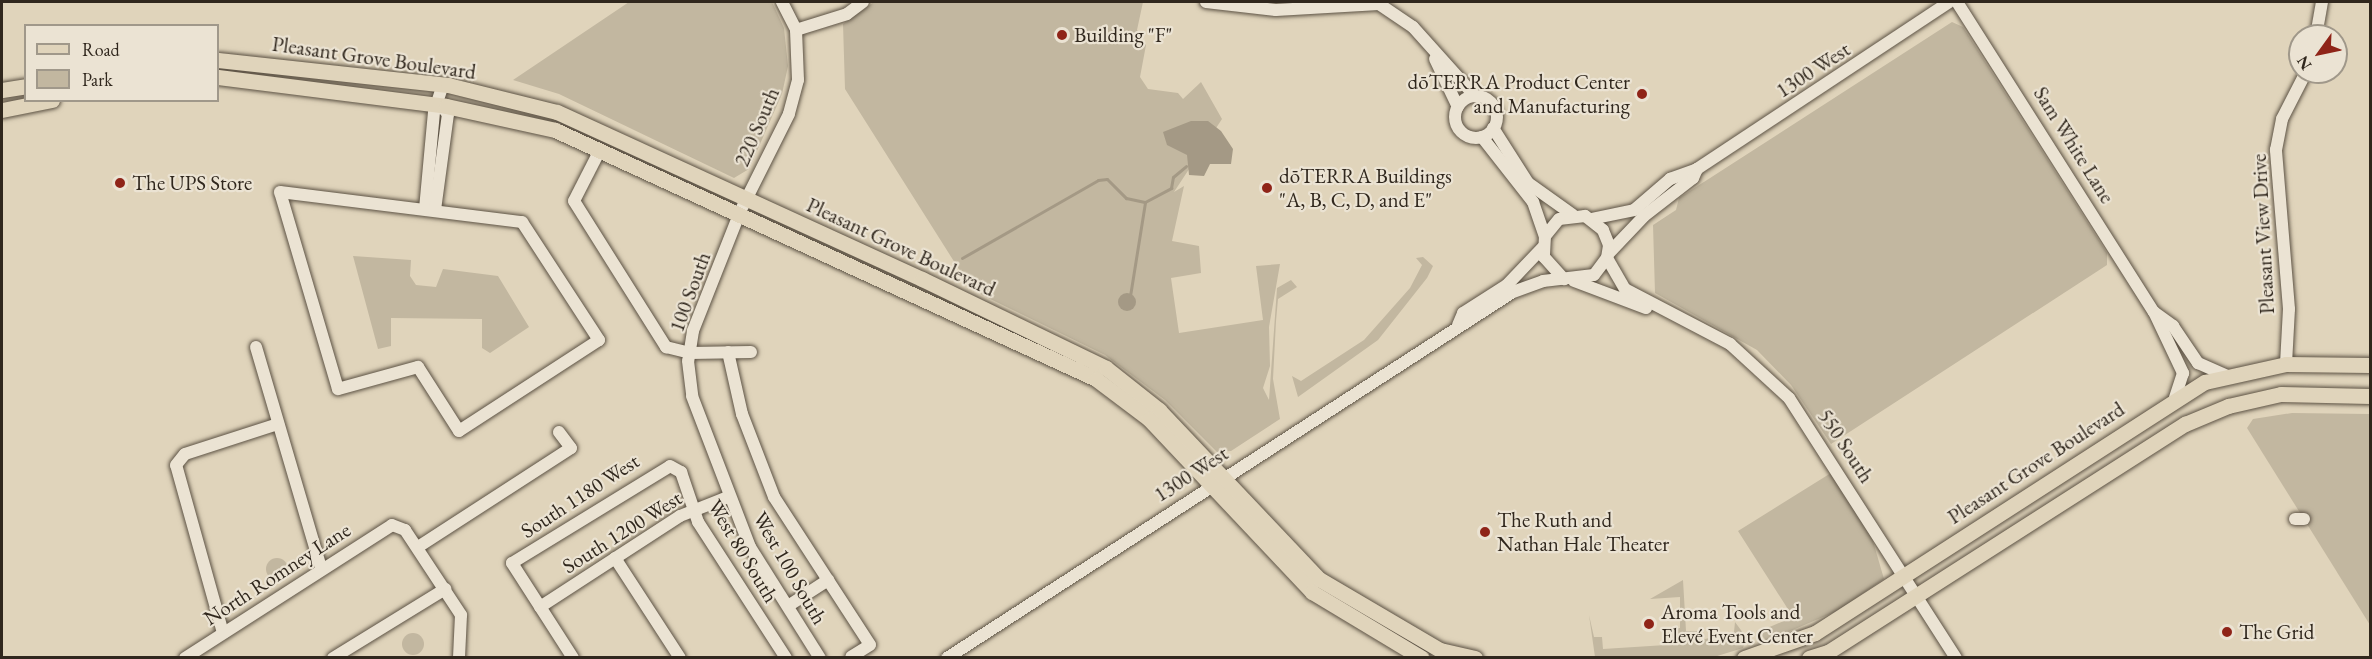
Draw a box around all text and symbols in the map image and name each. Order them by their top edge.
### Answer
place label: Building "F" [1074,22,1172,48]
legend [24,24,219,102]
north arrow [2288,24,2348,84]
marker: Building "F" [1055,28,1069,42]
street label: Pleasant Grove Boulevard [270,31,478,85]
street label: 1300 West [1771,37,1855,103]
text: Road [82,38,120,61]
text: N [2292,52,2316,74]
text: Park [82,68,113,91]
place label: dōTERRA Product Center and Manufacturing [1408,69,1630,119]
street label: Sam White Lane [2028,82,2120,208]
street label: 220 South [729,84,785,170]
marker: dōTERRA Product Center and Manufacturing [1635,87,1649,101]
street label: Pleasant View Drive [2246,153,2280,315]
place label: dōTERRA Buildings "A, B, C, D, and E" [1279,163,1452,213]
place label: The UPS Store [132,170,252,196]
marker: The UPS Store [113,176,127,190]
marker: dōTERRA Buildings "A, B, C, D, and E" [1260,181,1274,195]
street label: Pleasant Grove Boulevard [802,192,1000,302]
street label: 100 South [664,249,716,335]
street label: Pleasant Grove Boulevard [1943,396,2129,530]
street label: 550 South [1813,404,1879,488]
street label: 1300 West [1149,441,1233,507]
street label: South 1180 West [516,448,644,544]
street label: South 1200 West [558,485,686,579]
street label: West 80 South [702,495,784,607]
street label: West 100 South [748,507,832,629]
place label: The Ruth and Nathan Hale Theater [1497,507,1669,557]
street label: North Romney Lane [199,517,355,631]
marker: The Ruth and Nathan Hale Theater [1478,525,1492,539]
place label: Aroma Tools and Elevé Event Center [1661,599,1813,649]
marker: Aroma Tools and Elevé Event Center [1642,617,1656,631]
place label: The Grid [2239,619,2314,645]
marker: The Grid [2220,625,2234,639]

